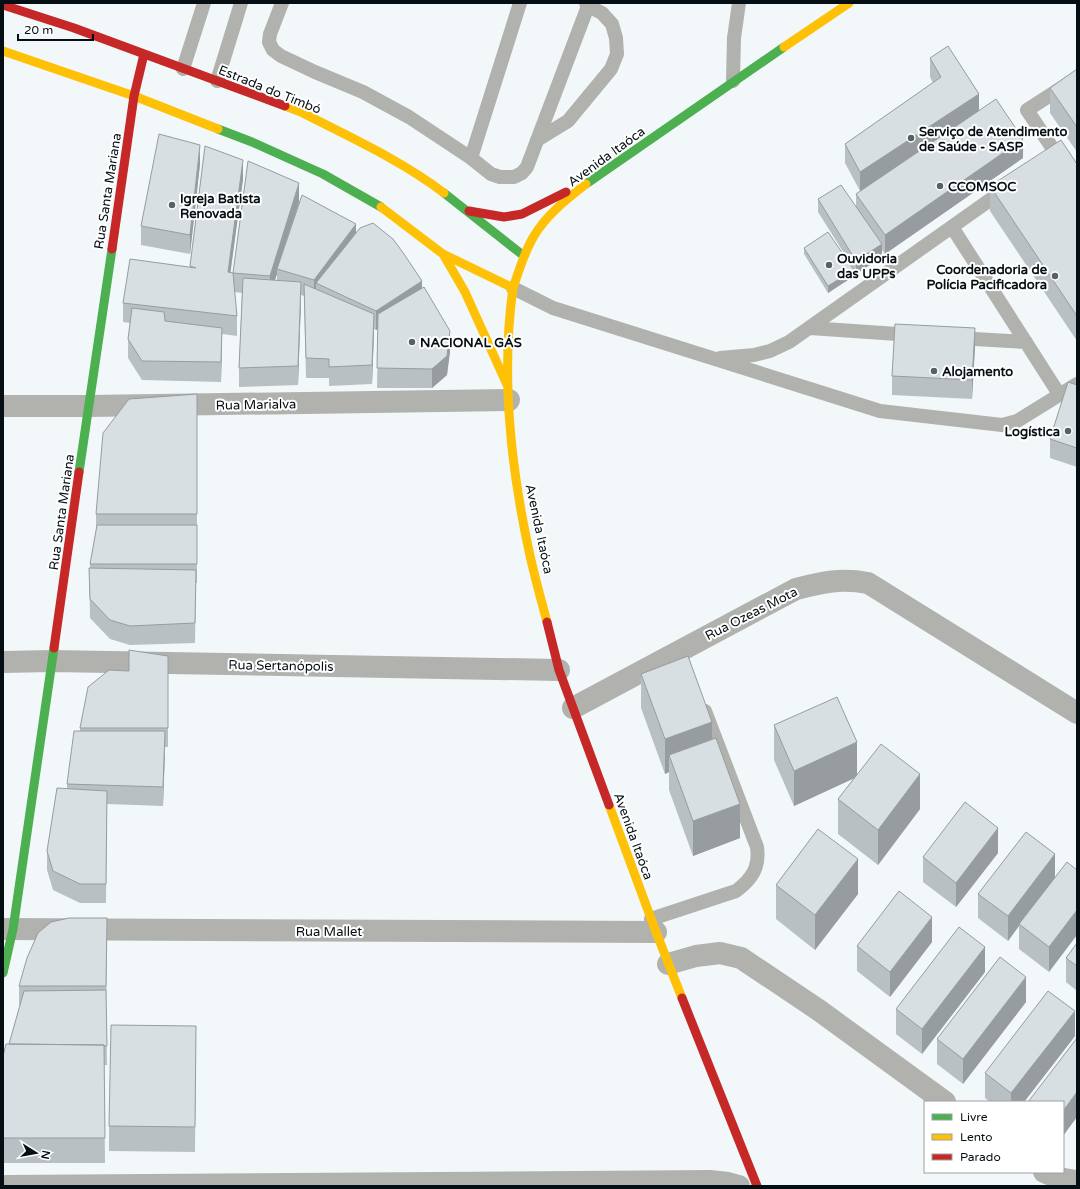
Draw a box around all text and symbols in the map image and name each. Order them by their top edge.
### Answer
scale bar [18,16,93,42]
text: 20 m [24,23,53,37]
street label: Estrada do Timbó [216,62,323,118]
street label: Avenida Itaóca [565,123,648,190]
place label: Serviço de Atendimento de Saúde - SASP [919,124,1067,155]
street label: Rua Santa Mariana [91,132,125,250]
marker: Serviço de Atendimento de Saúde - SASP [906,133,916,143]
place label: CCOMSOC [948,179,1016,195]
marker: CCOMSOC [935,181,945,191]
place label: Igreja Batista Renovada [180,191,261,222]
marker: Igreja Batista Renovada [167,200,177,210]
place label: Ouvidoria das UPPs [837,251,897,282]
marker: Ouvidoria das UPPs [824,260,834,270]
place label: Coordenadoria de Polícia Pacificadora [926,262,1048,293]
marker: Coordenadoria de Polícia Pacificadora [1050,271,1060,281]
place label: NACIONAL GÁS [420,334,522,351]
marker: NACIONAL GÁS [407,337,417,347]
place label: Alojamento [942,364,1013,380]
marker: Alojamento [929,366,939,376]
street label: Rua Marialva [216,396,296,414]
place label: Logística [1005,424,1060,440]
marker: Logística [1063,426,1073,436]
street label: Rua Santa Mariana [46,453,78,571]
street label: Avenida Itaóca [522,483,556,576]
street label: Rua Ozeas Mota [703,584,800,644]
street label: Rua Sertanópolis [228,657,334,675]
street label: Avenida Itaóca [610,791,656,882]
street label: Rua Mallet [296,924,362,940]
legend [924,1101,1064,1173]
text: Livre [960,1110,988,1124]
text: Lento [960,1130,993,1144]
north arrow [16,1133,56,1173]
text: N [38,1149,53,1160]
text: Parado [960,1150,1001,1164]

